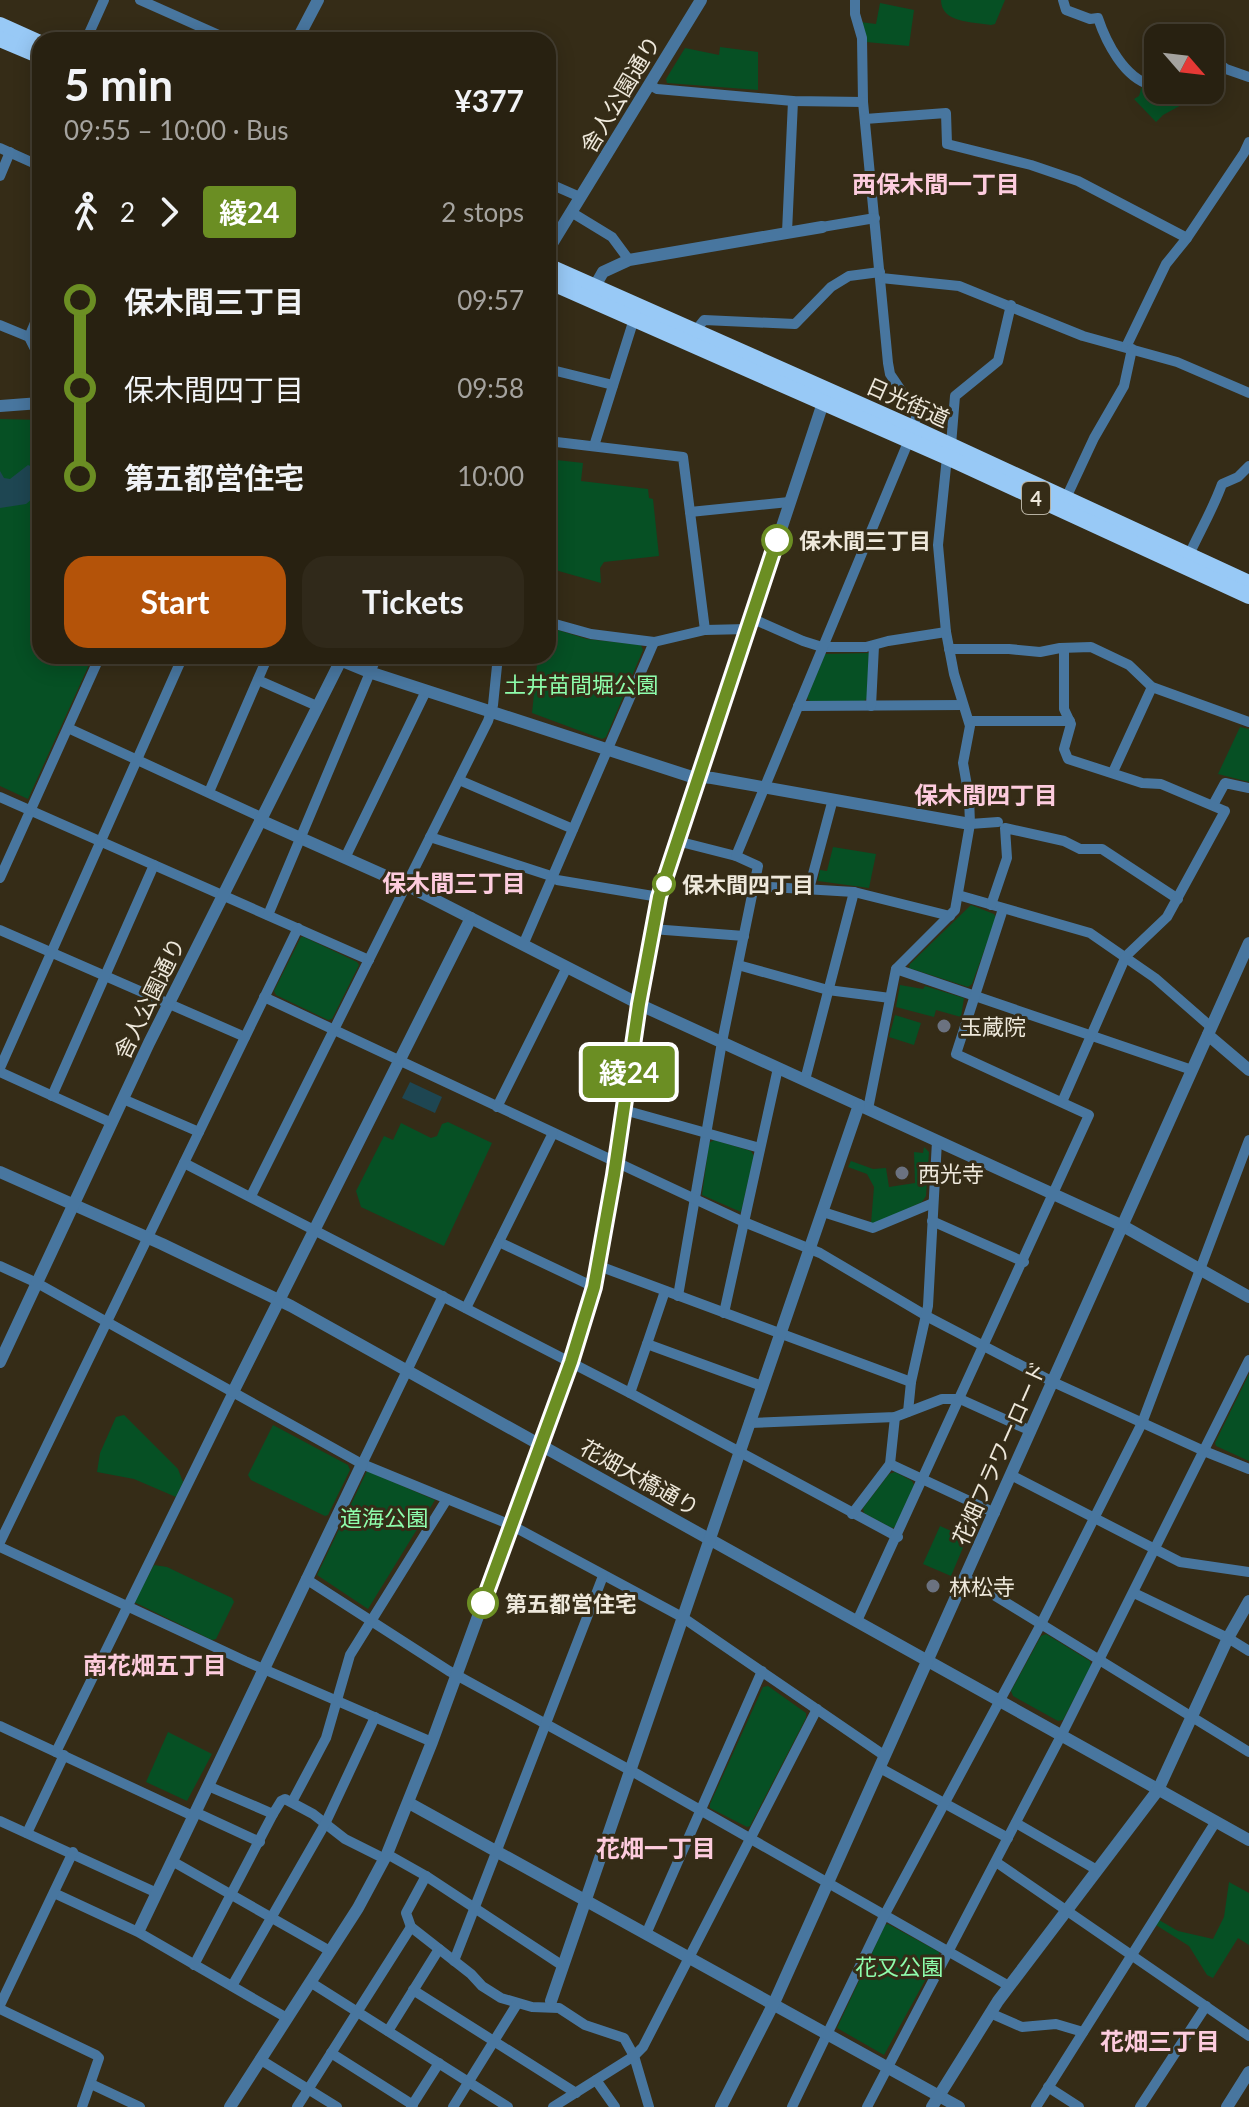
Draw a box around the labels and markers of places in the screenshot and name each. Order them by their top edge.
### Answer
marker: 保木間三丁目 [762,525,792,555]
place label: 保木間三丁目 [799,527,931,554]
place label: 保木間四丁目 [682,871,814,898]
marker: 保木間四丁目 [653,873,675,895]
place label: 玉蔵院 [960,1013,1026,1040]
marker: 玉蔵院 [935,1017,953,1035]
place label: 西光寺 [918,1160,984,1187]
marker: 西光寺 [893,1164,911,1182]
place label: 林松寺 [949,1573,1015,1600]
marker: 林松寺 [924,1577,942,1595]
marker: 第五都営住宅 [468,1588,498,1618]
place label: 第五都営住宅 [505,1590,637,1617]

